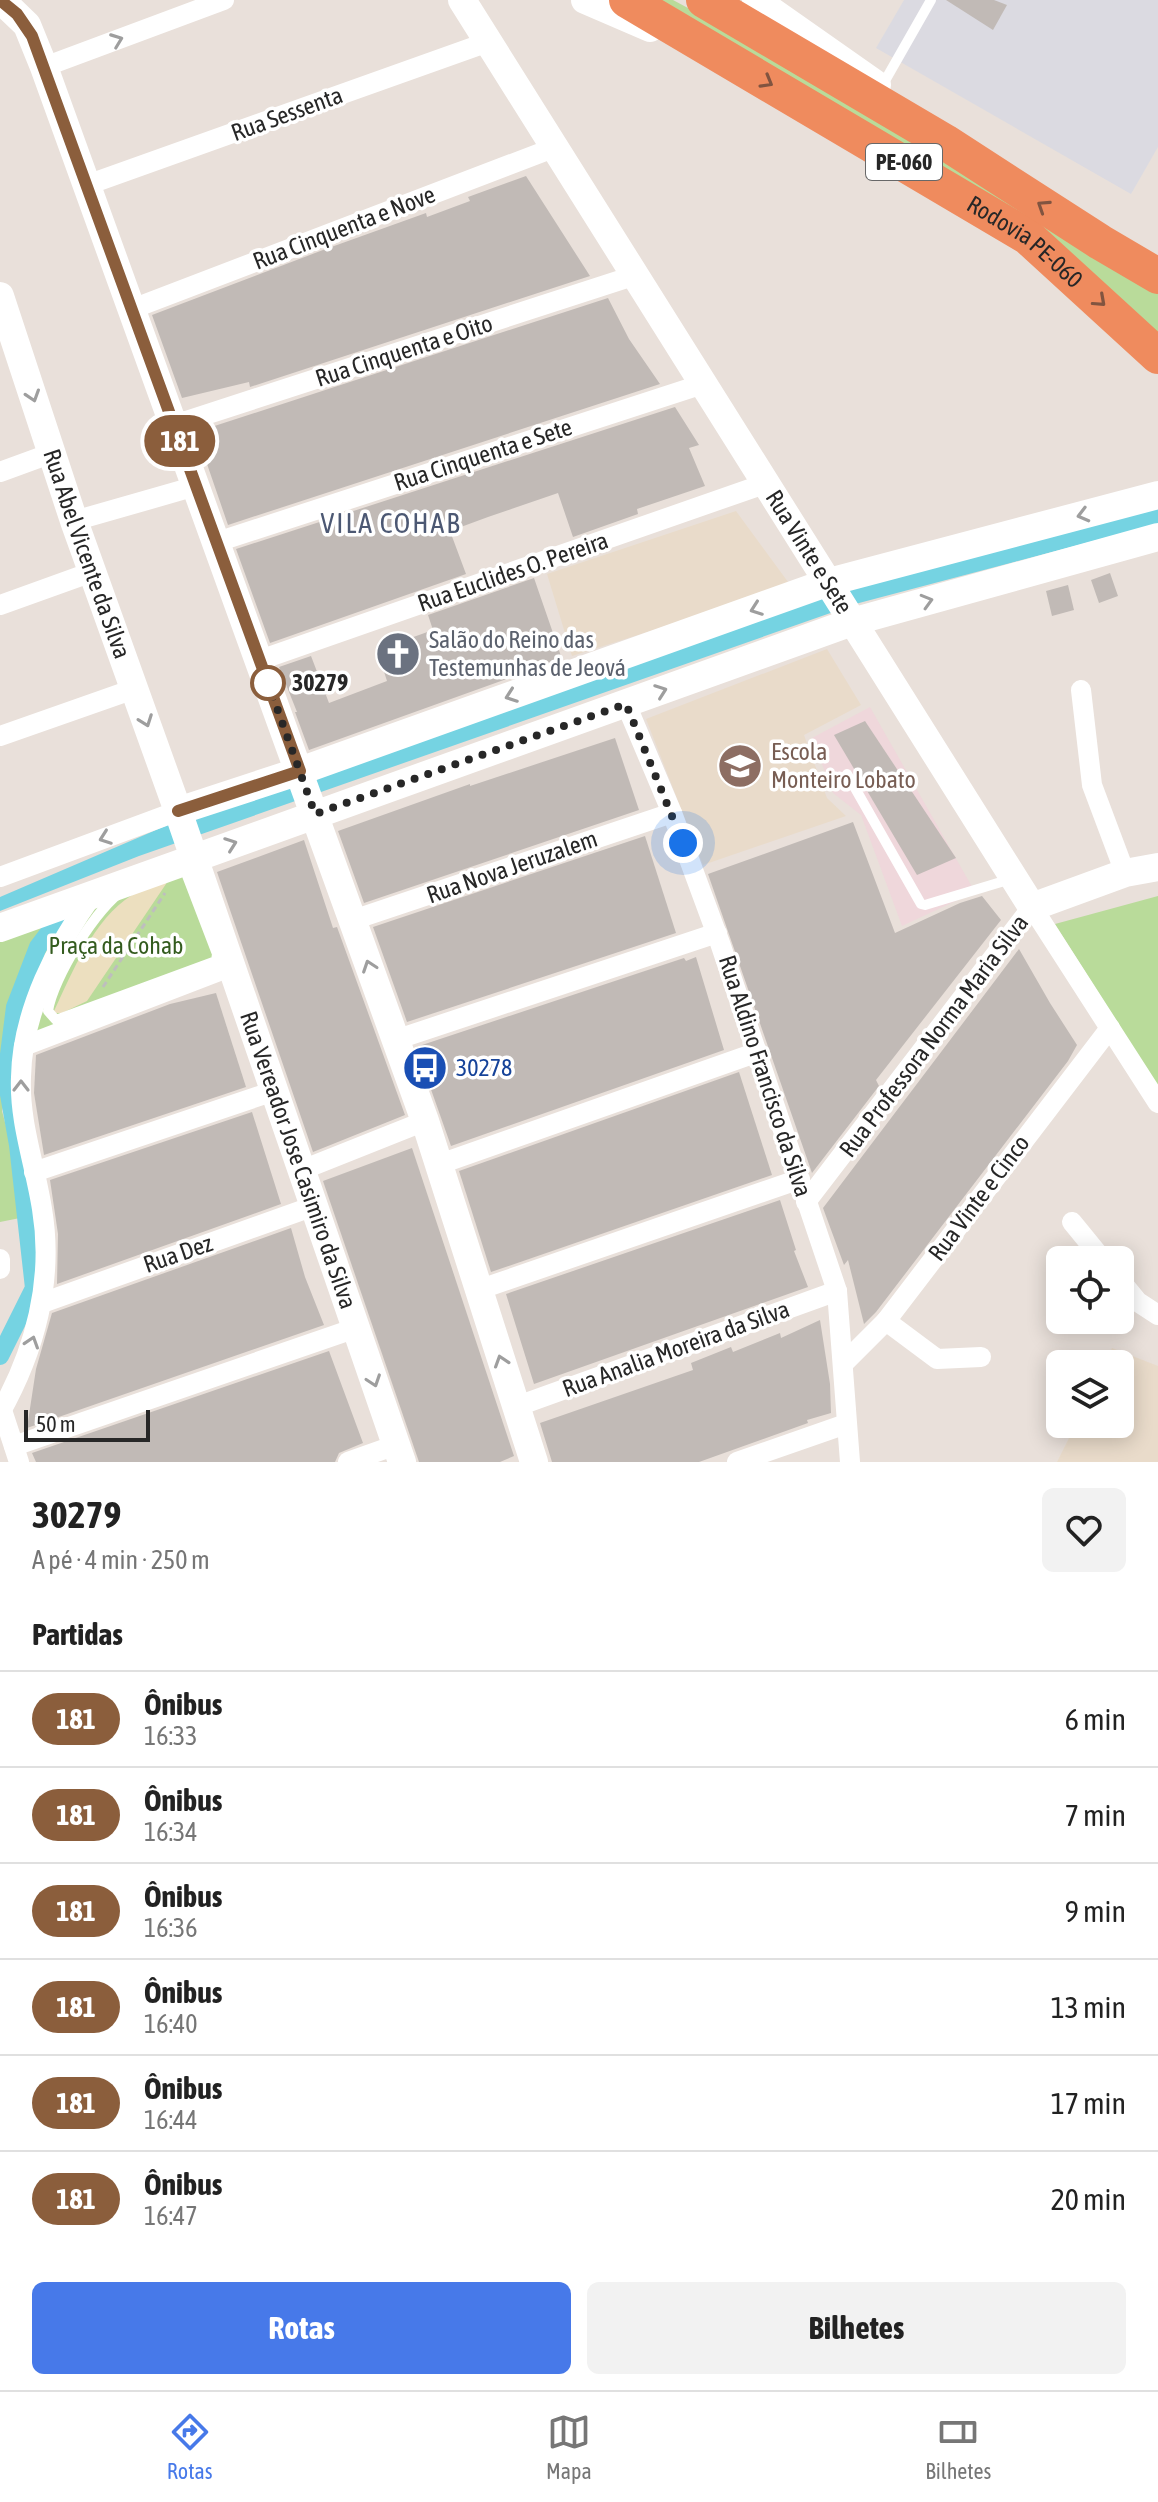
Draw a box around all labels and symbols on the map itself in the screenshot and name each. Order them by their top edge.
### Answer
one-way arrow [109,33,123,50]
one-way arrow [758,72,772,88]
street label: Rua Sessenta [227,81,346,146]
road number: PE-060 [866,144,942,180]
street label: Rua Cinquenta e Nove [249,180,439,275]
street label: Rodovia PE-060 [962,190,1088,293]
one-way arrow [1037,200,1052,215]
one-way arrow [1090,291,1105,306]
street label: Rua Cinquenta e Oito [312,309,496,392]
one-way arrow [24,389,40,403]
street label: Rua Cinquenta e Sete [390,413,575,496]
line badge: 181 [134,415,226,467]
street label: Rua Abel Vicente da Silva [38,446,136,662]
street label: Rua Vinte e Sete [760,485,858,619]
one-way arrow [1076,506,1090,522]
district label: VILA COHAB [321,507,461,539]
street label: Rua Euclides O. Pereira [414,526,612,617]
one-way arrow [920,594,934,610]
one-way arrow [750,599,764,615]
place label: Salão do Reino das Testemunhas de Jeová [429,626,626,681]
church icon: Salão do Reino das Testemunhas de Jeová [374,630,422,678]
marker: 30279 [251,666,285,700]
place label: 30279 [292,669,348,696]
one-way arrow [653,684,667,701]
one-way arrow [505,686,519,702]
one-way arrow [136,713,152,727]
place label: Escola Monteiro Lobato [771,738,916,793]
school or university icon: Escola Monteiro Lobato [716,742,764,790]
your location [663,823,703,863]
street label: Rua Nova Jeruzalem [423,825,601,908]
one-way arrow [98,828,112,845]
one-way arrow [223,837,237,853]
street label: Rua Professora Norma Maria Silva [834,909,1033,1162]
park label: Praça da Cohab [49,932,183,959]
street label: Rua Aldino Francisco da Silva [714,952,817,1200]
one-way arrow [362,960,378,974]
street label: Rua Vereador Jose Casimiro da Silva [235,1008,362,1312]
bus stop icon: 30278 [401,1044,449,1092]
place label: 30278 [456,1054,512,1081]
one-way arrow [12,1079,30,1092]
street label: Rua Vinte e Cinco [923,1130,1035,1266]
street label: Rua Dez [140,1229,216,1278]
street label: Rua Analia Moreira da Silva [559,1295,793,1402]
one-way arrow [22,1336,38,1350]
one-way arrow [494,1355,510,1369]
one-way arrow [365,1373,381,1387]
scale bar [24,1406,150,1442]

